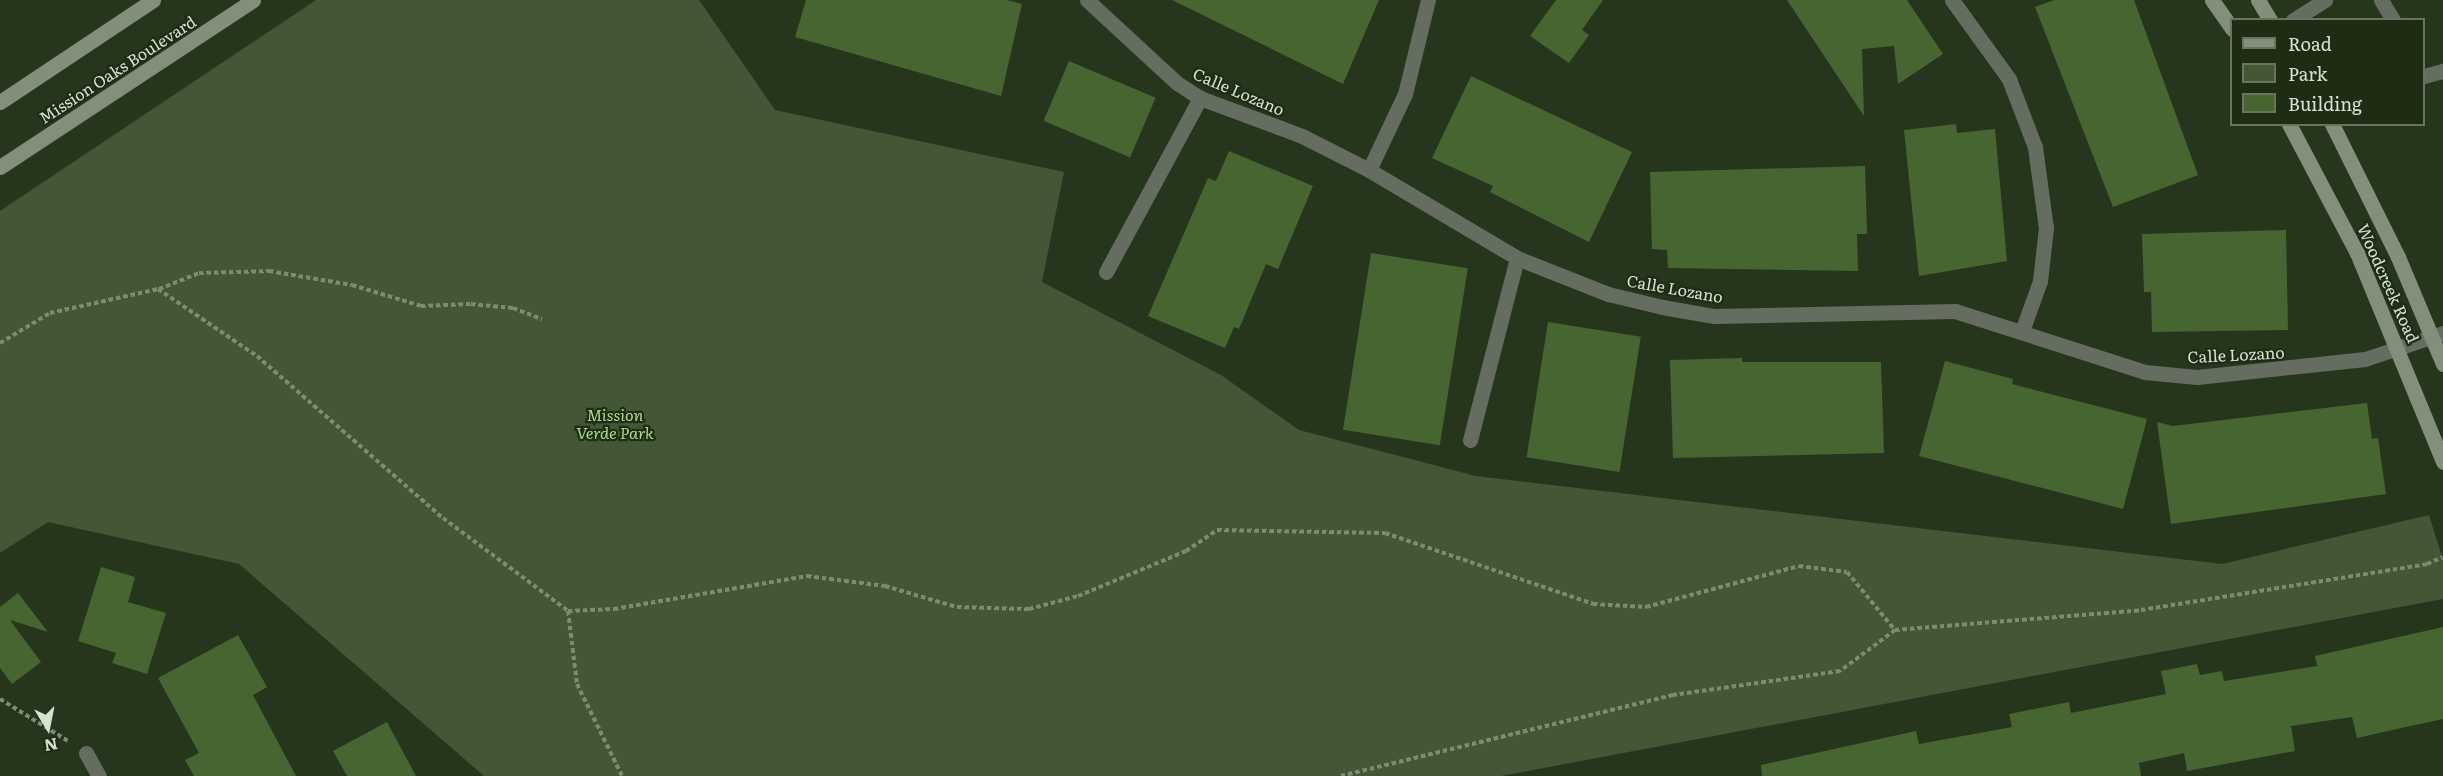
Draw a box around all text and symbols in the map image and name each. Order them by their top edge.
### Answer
street label: Mission Oaks Boulevard [35,11,199,127]
legend [2230,18,2425,126]
text: Road [2288,30,2332,57]
text: Park [2288,60,2327,87]
street label: Calle Lozano [1190,63,1288,119]
text: Building [2288,90,2362,117]
street label: Woodcreek Road [2354,221,2424,345]
street label: Calle Lozano [1625,270,1725,306]
street label: Calle Lozano [2187,342,2285,366]
park label: Mission Verde Park [576,404,654,442]
north arrow [18,698,78,758]
text: N [42,733,60,759]

